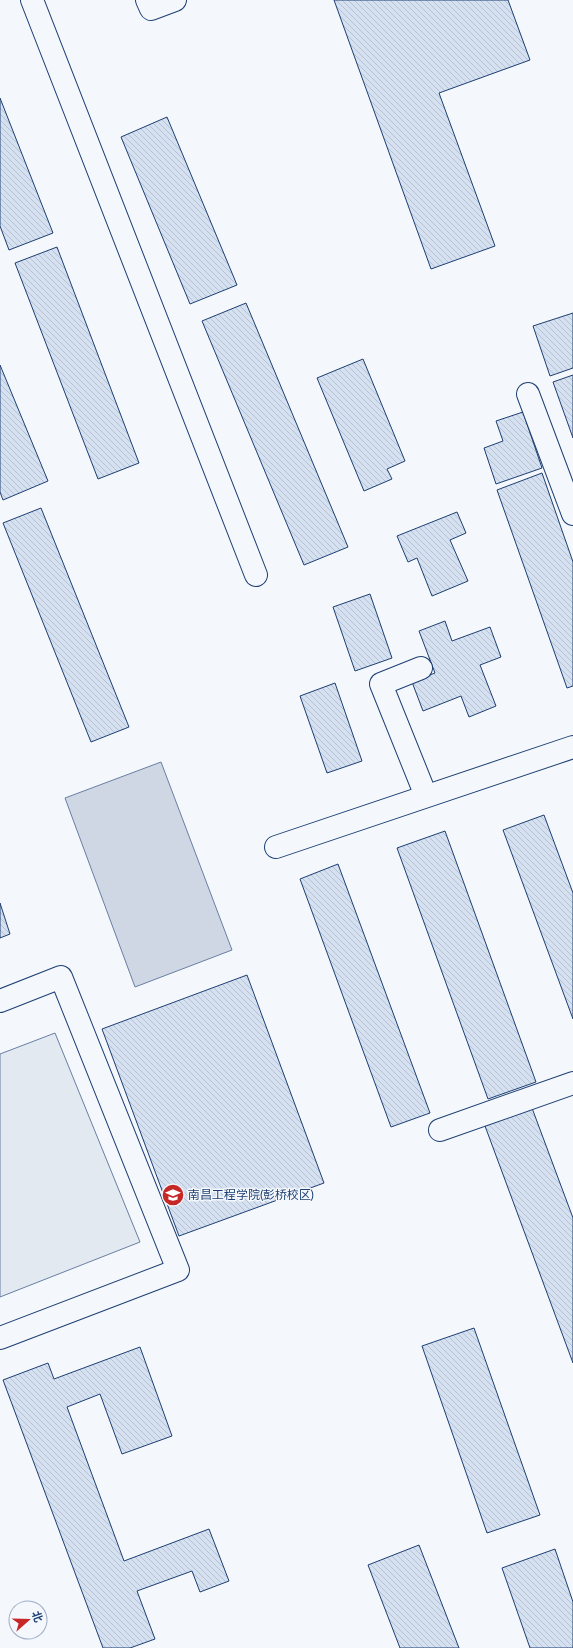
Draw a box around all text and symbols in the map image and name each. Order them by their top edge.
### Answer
school or university icon: 南昌工程学院(彭桥校区) [160,1182,186,1208]
place label: 南昌工程学院(彭桥校区) [188,1188,314,1202]
north arrow [8,1600,48,1640]
text: 北 [30,1609,45,1624]

